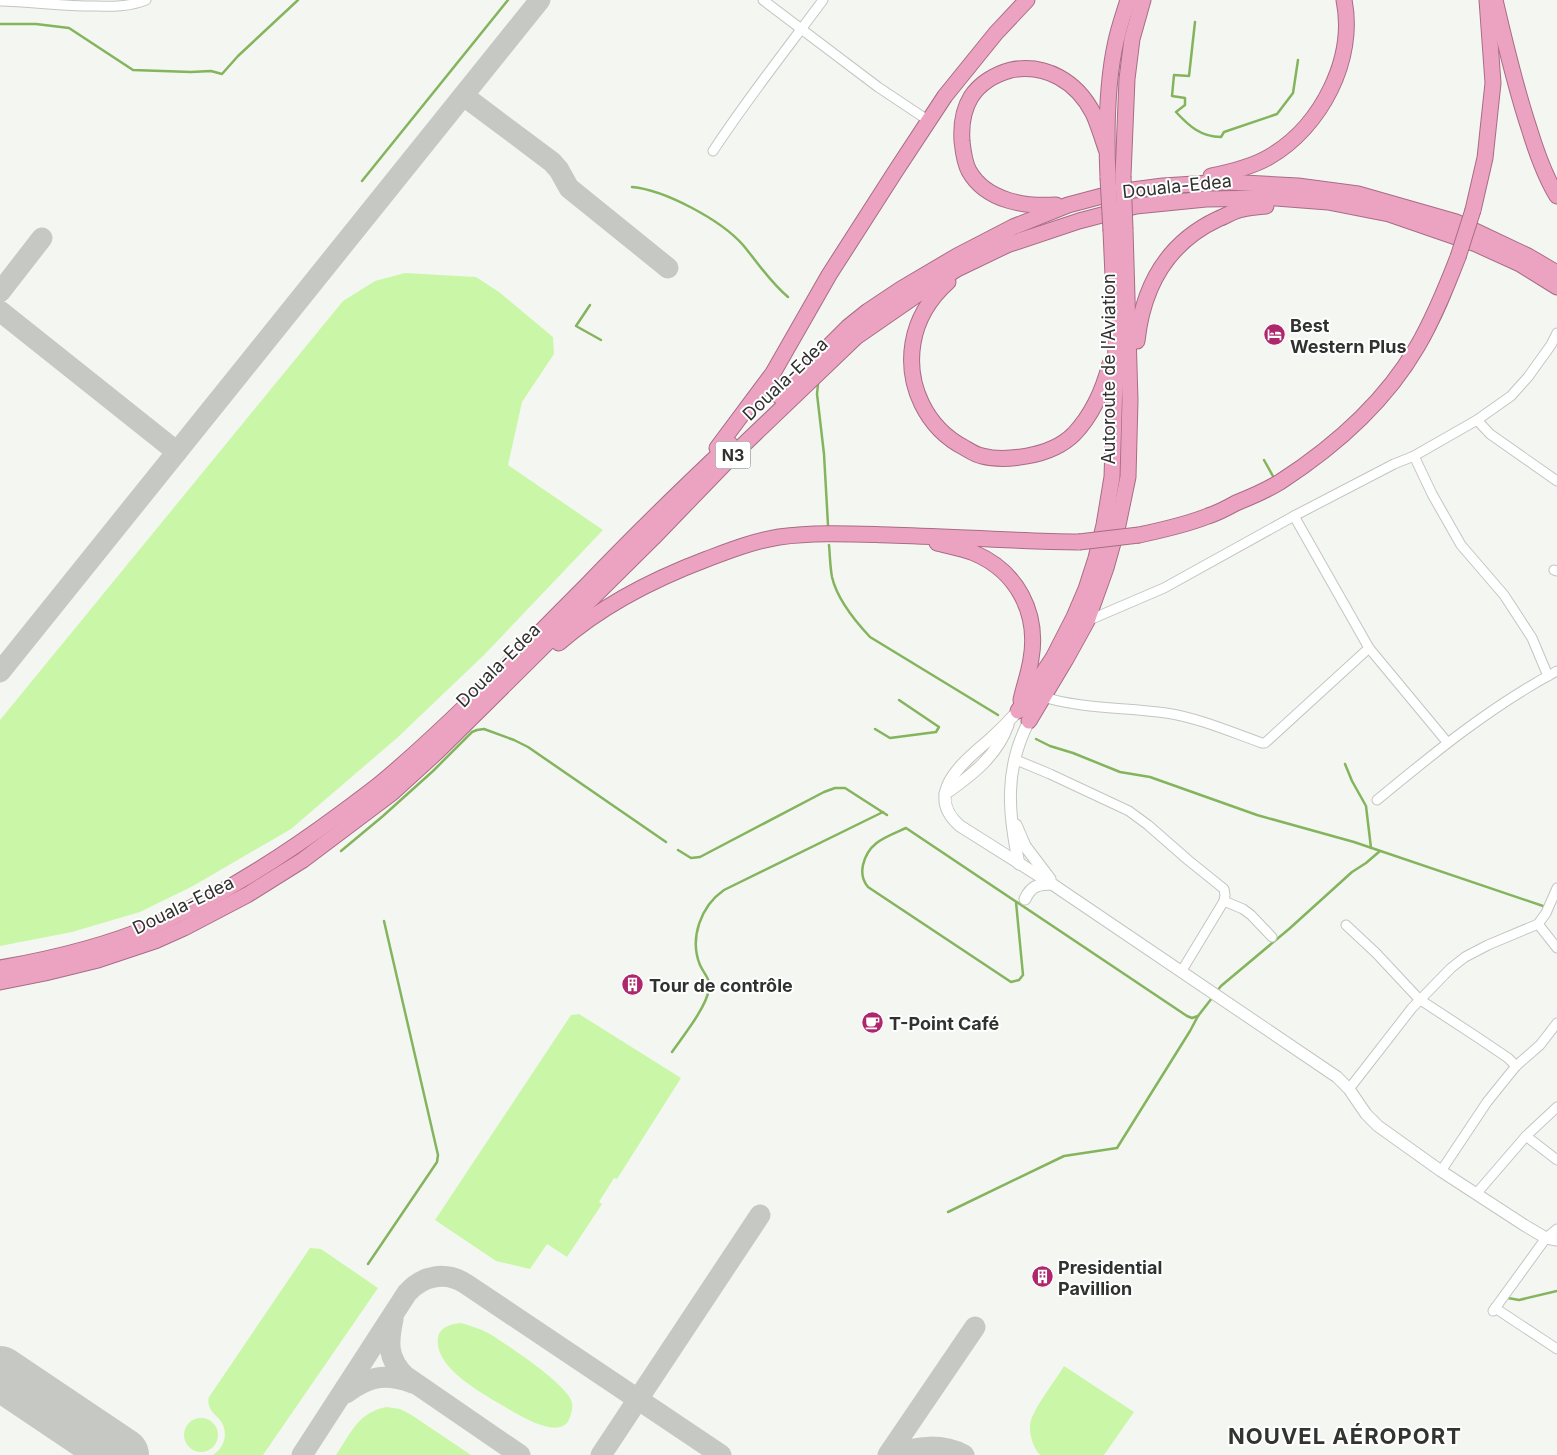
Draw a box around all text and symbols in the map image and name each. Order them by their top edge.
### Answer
street label: Douala-Edea [1121,170,1233,202]
street label: Autoroute de l'Aviation [1098,273,1119,465]
place label: Best Western Plus [1290,315,1406,357]
hotel icon: Best Western Plus [1262,323,1286,347]
street label: Douala-Edea [738,333,832,425]
road number: N3 [716,442,750,468]
street label: Douala-Edea [452,619,544,711]
street label: Douala-Edea [129,871,237,939]
building icon: Tour de contrôle [621,973,645,997]
place label: Tour de contrôle [649,975,793,996]
cafe icon: T-Point Café [861,1011,885,1035]
place label: T-Point Café [889,1013,1000,1034]
place label: Presidential Pavillion [1058,1257,1162,1299]
building icon: Presidential Pavillion [1030,1265,1054,1289]
district label: NOUVEL AÉROPORT [1228,1423,1462,1449]

